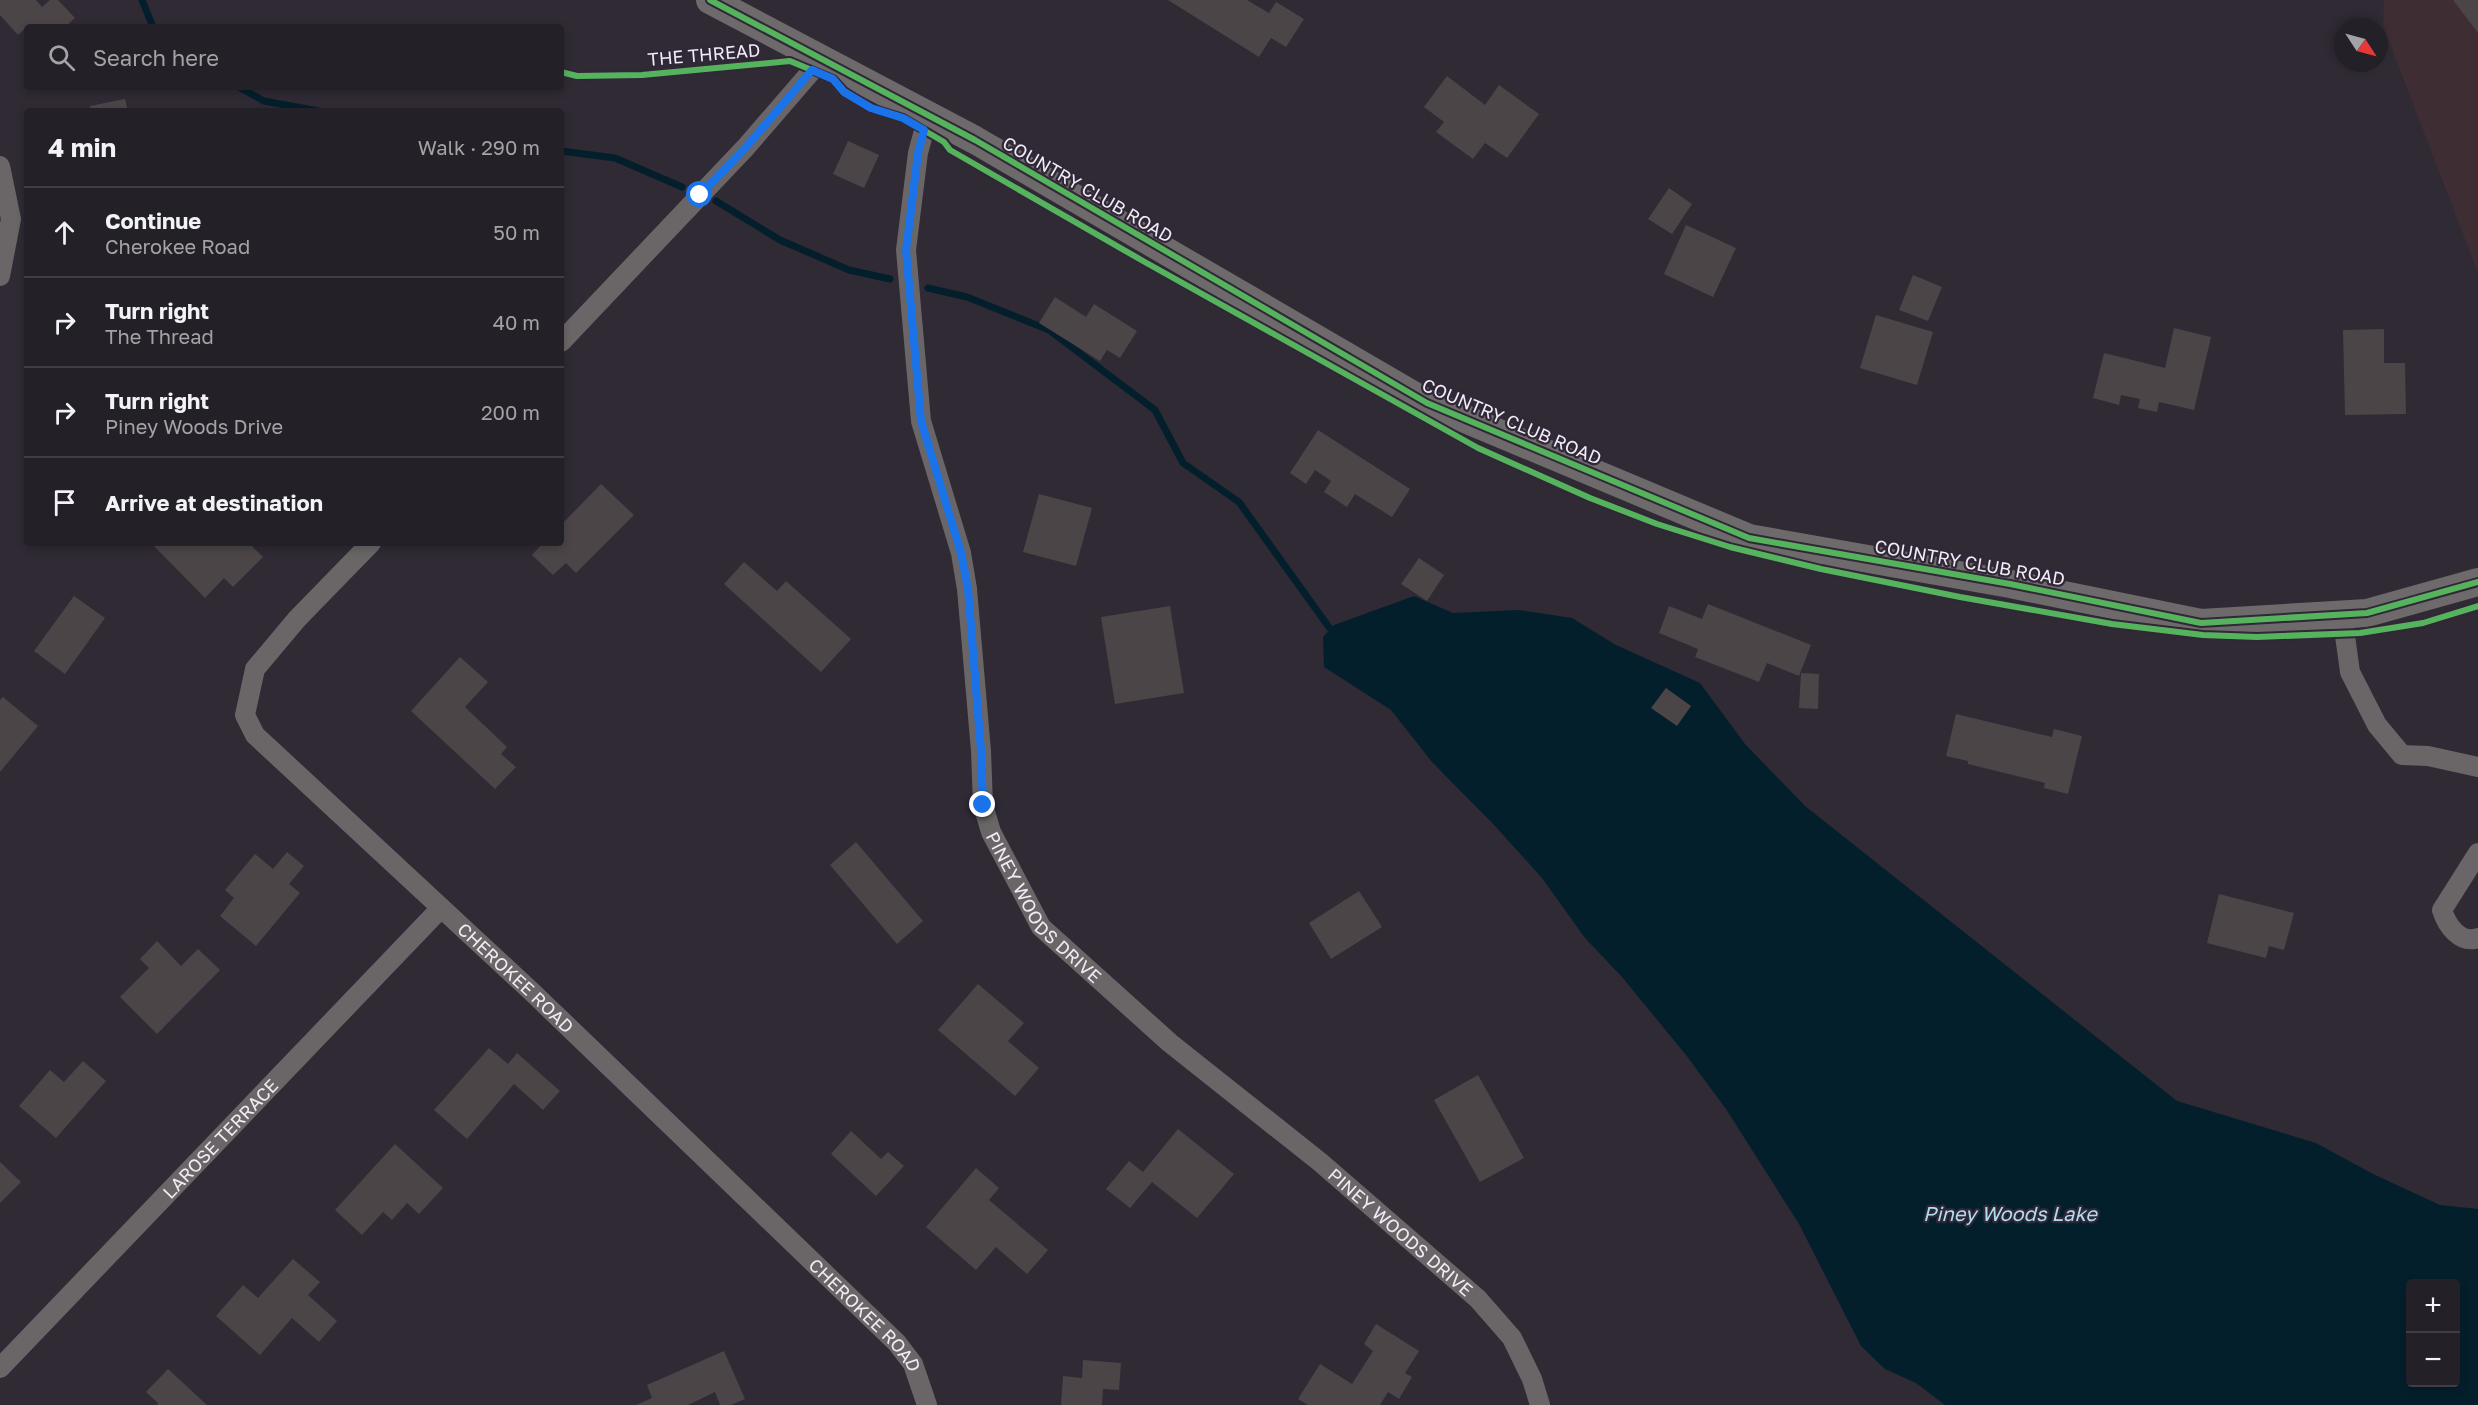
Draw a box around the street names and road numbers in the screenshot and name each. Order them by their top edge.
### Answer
street label: THE THREAD [647,38,761,70]
street label: COUNTRY CLUB ROAD [999,131,1177,247]
street label: COUNTRY CLUB ROAD [1419,373,1605,469]
street label: COUNTRY CLUB ROAD [1873,534,2067,590]
street label: PINEY WOODS DRIVE [982,828,1106,987]
street label: CHEROKEE ROAD [453,918,579,1037]
street label: LAROSE TERRACE [158,1074,282,1203]
street label: PINEY WOODS DRIVE [1324,1163,1477,1301]
street label: CHEROKEE ROAD [805,1253,926,1374]

